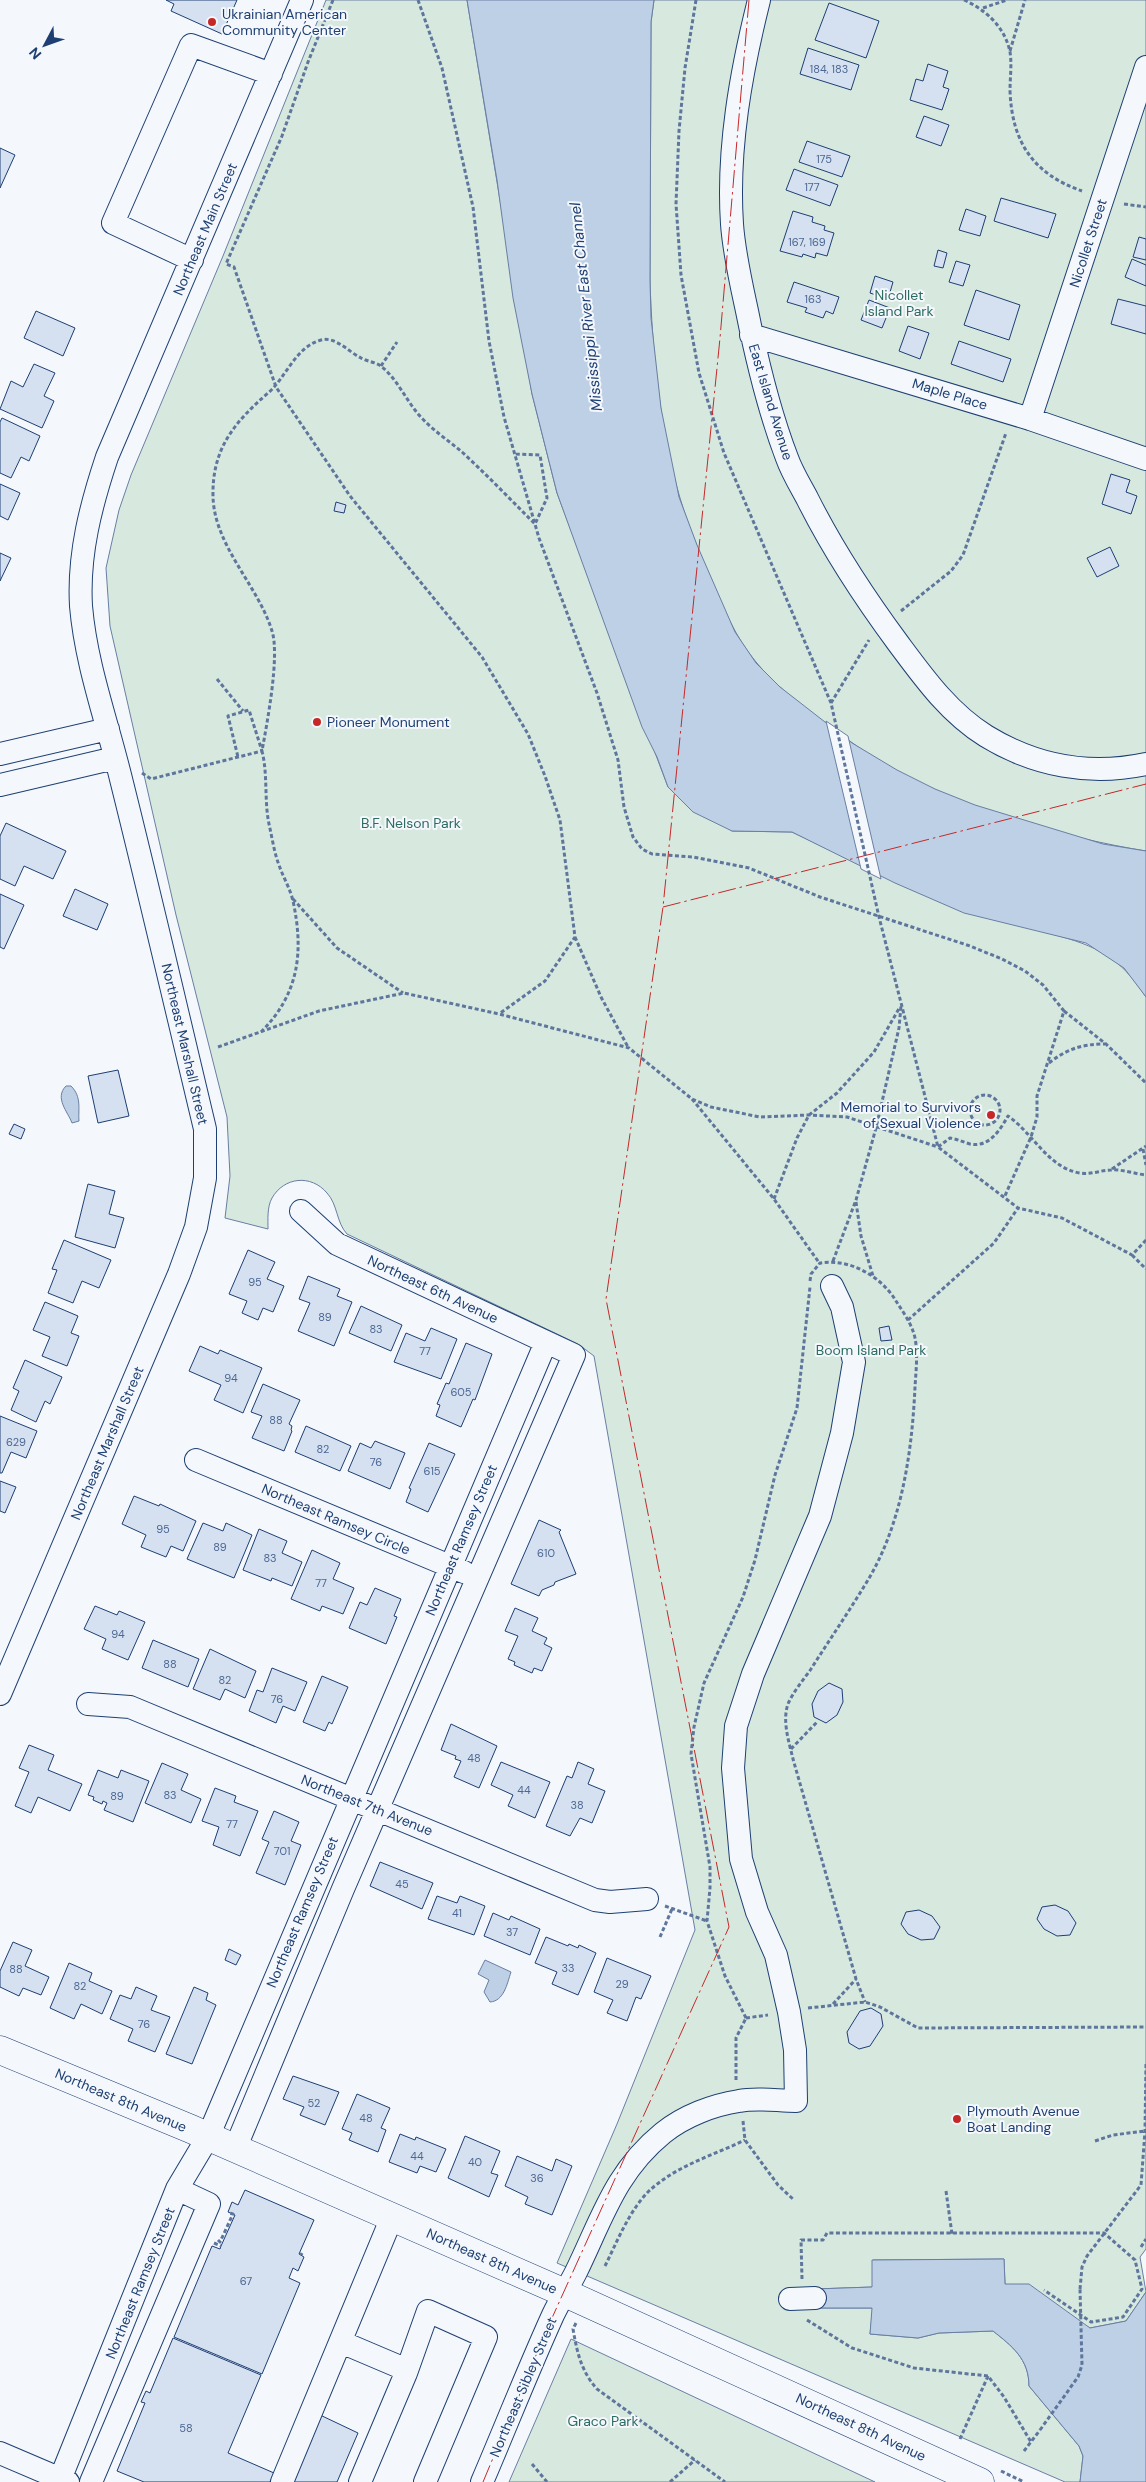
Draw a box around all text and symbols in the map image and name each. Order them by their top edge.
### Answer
place label: Ukrainian American Community Center [222,5,347,39]
marker: Ukrainian American Community Center [206,16,218,28]
north arrow [20,20,70,70]
text: N [25,44,45,63]
house number: 184, 183 [810,62,848,76]
house number: 175 [816,152,832,166]
street label: Northeast Main Street [169,160,241,298]
house number: 177 [804,180,820,194]
street label: Nicollet Street [1065,196,1111,290]
water label: Mississippi River East Channel [565,201,607,412]
house number: 167, 169 [788,235,826,249]
park label: Nicollet Island Park [864,286,934,320]
house number: 163 [805,292,821,306]
street label: East Island Avenue [745,342,797,462]
street label: Maple Place [910,374,990,414]
place label: Pioneer Monument [327,713,450,731]
marker: Pioneer Monument [311,716,323,728]
park label: B.F. Nelson Park [361,814,461,832]
street label: Northeast Marshall Street [158,962,212,1126]
place label: Memorial to Survivors of Sexual Violence [841,1098,981,1132]
marker: Memorial to Survivors of Sexual Violence [985,1109,997,1121]
street label: Northeast 6th Avenue [365,1251,501,1327]
house number: 95 [248,1275,262,1289]
house number: 89 [318,1310,332,1324]
house number: 83 [369,1322,383,1336]
park label: Boom Island Park [816,1341,926,1359]
house number: 77 [419,1344,431,1358]
street label: Northeast Marshall Street [66,1363,148,1523]
house number: 94 [224,1371,238,1385]
house number: 605 [450,1385,472,1399]
house number: 88 [269,1413,283,1427]
house number: 629 [6,1435,26,1449]
house number: 82 [317,1442,329,1456]
house number: 76 [370,1455,382,1469]
street label: Northeast Ramsey Street [421,1462,501,1618]
house number: 615 [423,1464,441,1478]
street label: Northeast Ramsey Circle [259,1479,413,1559]
house number: 95 [156,1522,170,1536]
house number: 89 [213,1540,227,1554]
house number: 610 [537,1546,555,1560]
house number: 83 [263,1551,277,1565]
house number: 77 [315,1576,327,1590]
house number: 94 [111,1627,125,1641]
house number: 88 [163,1657,177,1671]
house number: 82 [219,1673,231,1687]
house number: 76 [271,1692,283,1706]
house number: 48 [467,1751,481,1765]
street label: Northeast 7th Avenue [298,1770,436,1840]
house number: 44 [517,1783,531,1797]
house number: 83 [163,1788,177,1802]
house number: 89 [110,1789,124,1803]
house number: 38 [570,1798,584,1812]
house number: 77 [226,1817,238,1831]
street label: Northeast Ramsey Street [262,1834,342,1990]
house number: 701 [274,1844,290,1858]
house number: 45 [395,1877,409,1891]
house number: 41 [452,1906,462,1920]
house number: 37 [506,1925,518,1939]
house number: 33 [561,1961,575,1975]
house number: 88 [9,1962,23,1976]
house number: 29 [615,1977,629,1991]
house number: 82 [74,1979,86,1993]
house number: 76 [138,2017,150,2031]
street label: Northeast 8th Avenue [52,2064,190,2136]
house number: 52 [308,2096,320,2110]
place label: Plymouth Avenue Boat Landing [967,2102,1080,2136]
house number: 48 [359,2111,373,2125]
marker: Plymouth Avenue Boat Landing [951,2113,963,2125]
house number: 44 [410,2149,424,2163]
house number: 40 [468,2155,482,2169]
house number: 36 [530,2171,544,2185]
street label: Northeast Ramsey Street [101,2204,179,2362]
street label: Northeast 8th Avenue [424,2224,560,2298]
house number: 67 [240,2274,252,2288]
street label: Northeast Sibley Street [485,2314,561,2460]
street label: Northeast 8th Avenue [793,2389,929,2465]
park label: Graco Park [567,2412,639,2430]
house number: 58 [179,2421,193,2435]

